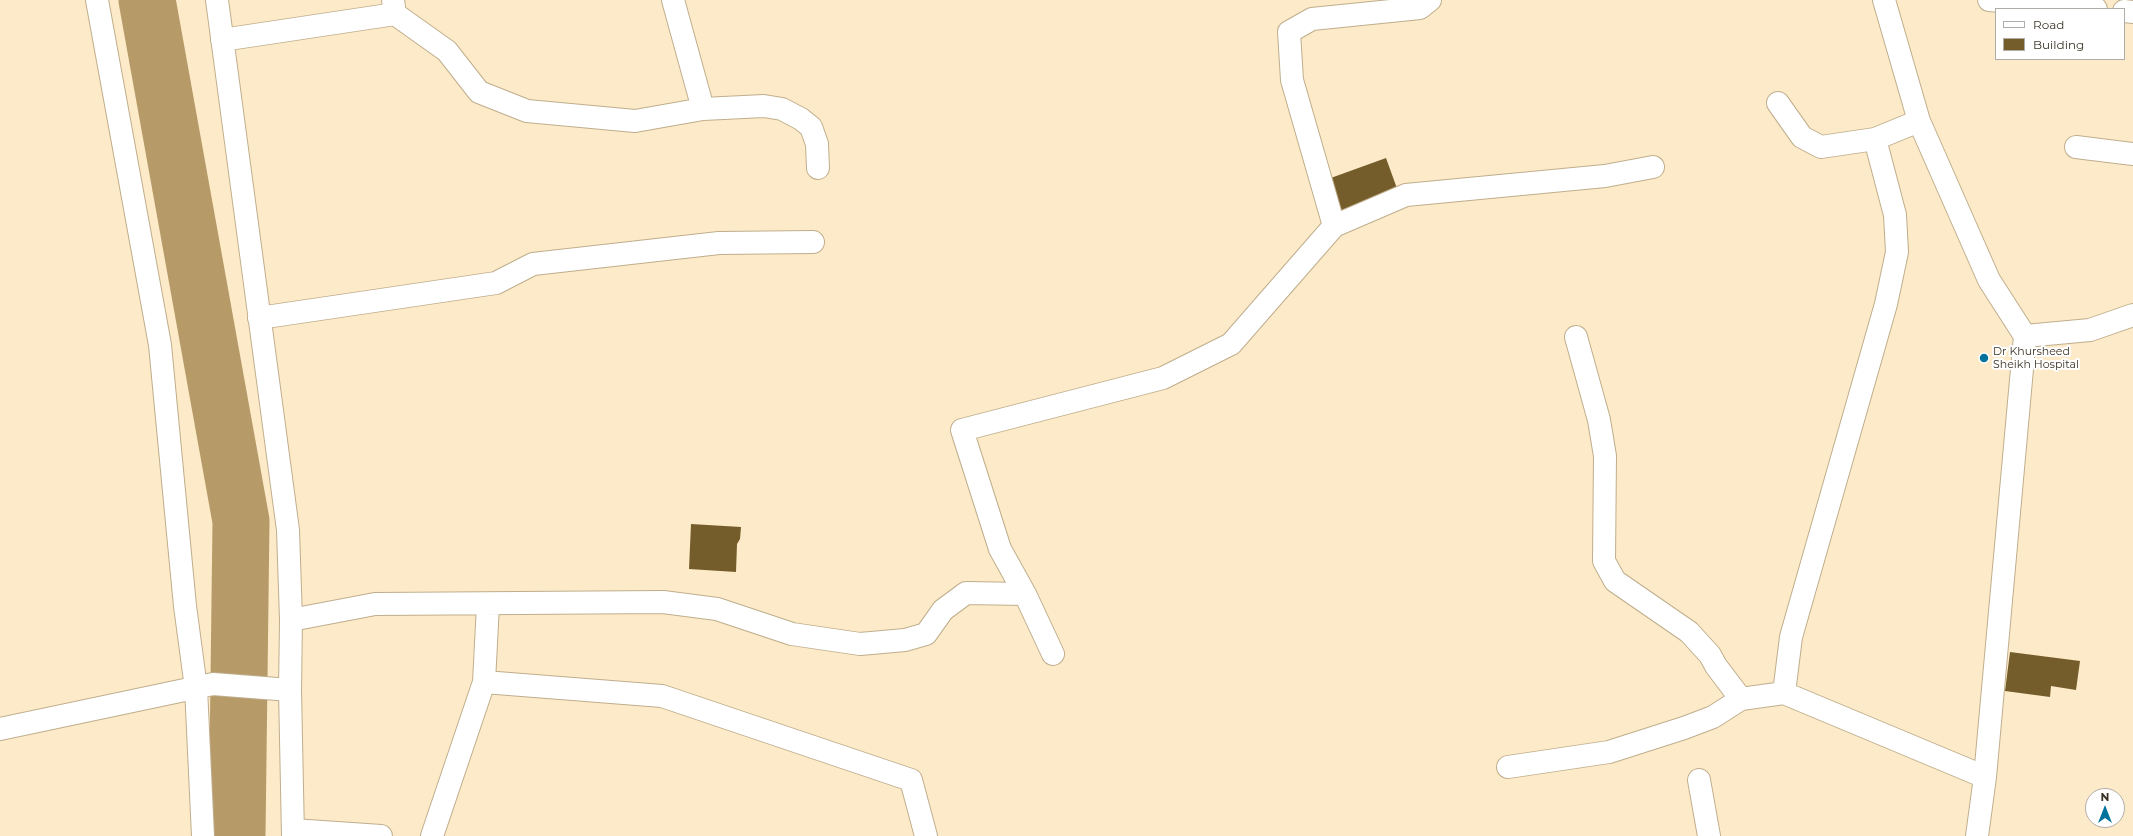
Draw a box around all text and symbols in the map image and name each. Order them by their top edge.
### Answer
legend [1995,8,2125,60]
text: Road [2033,17,2064,32]
text: Building [2033,37,2084,52]
place label: Dr Khursheed Sheikh Hospital [1993,345,2079,371]
marker: Dr Khursheed Sheikh Hospital [1978,352,1990,364]
north arrow [2085,788,2125,828]
text: N [2101,790,2109,804]

